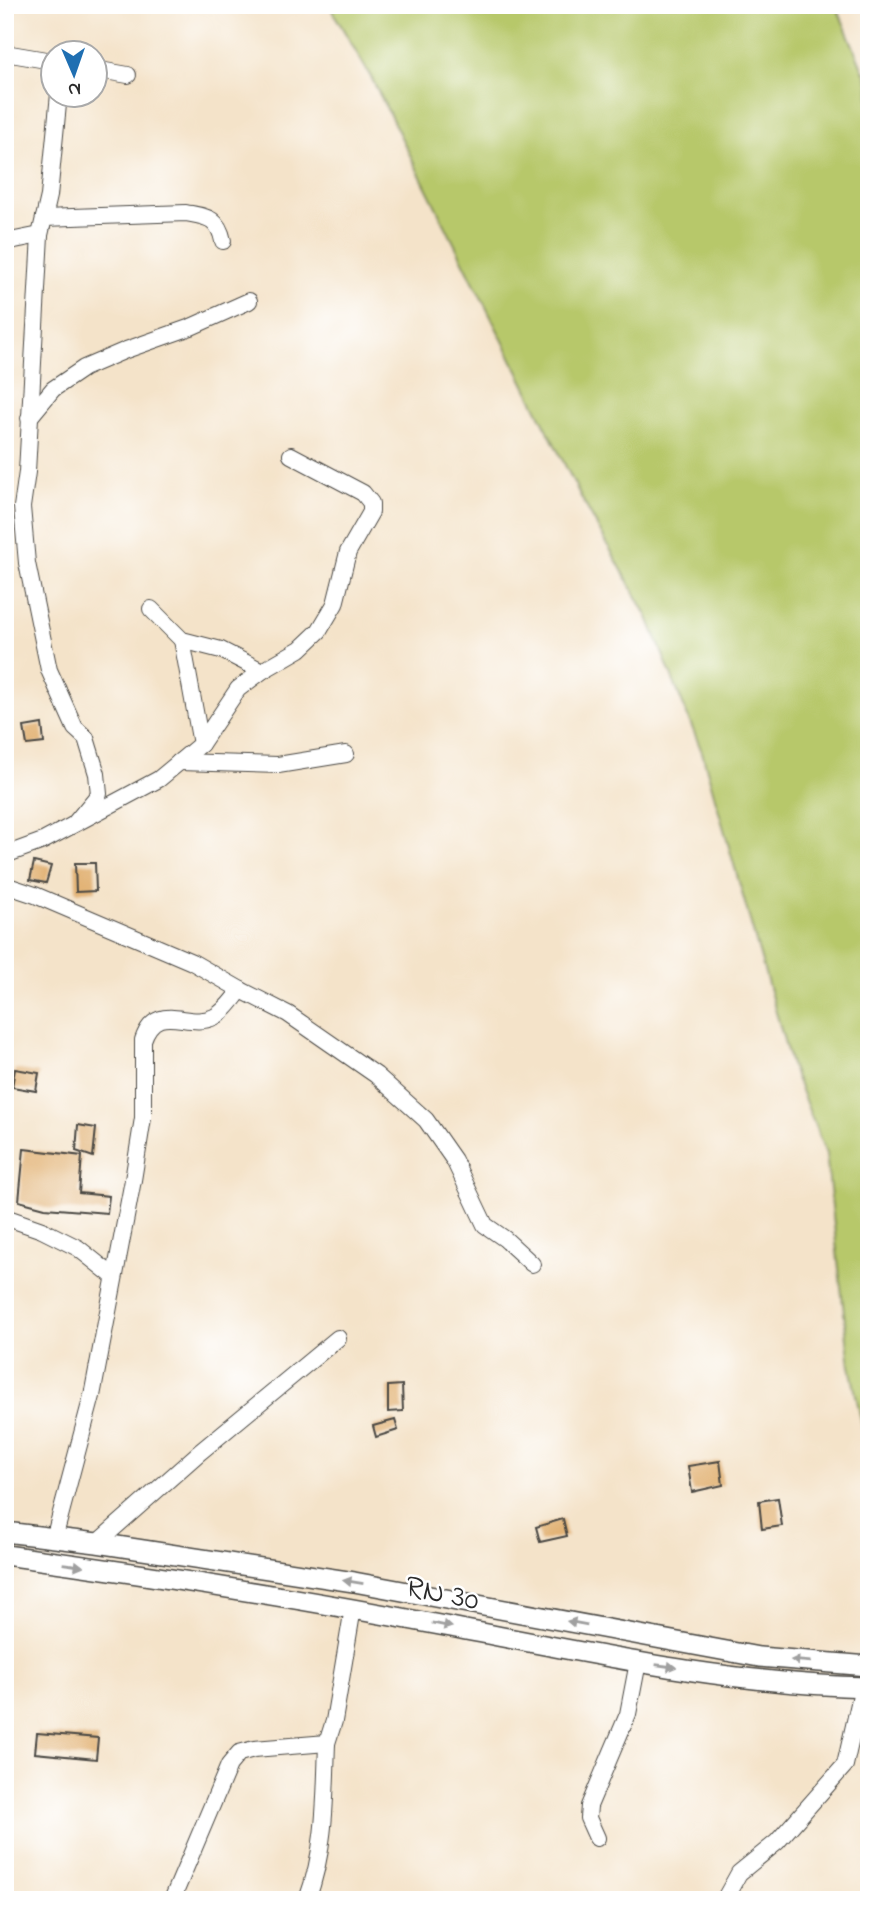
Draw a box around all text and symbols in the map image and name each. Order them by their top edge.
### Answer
north arrow [38,38,108,108]
text: N [67,75,81,102]
one-way arrow [62,1559,84,1570]
street label: RN 30 [401,1565,483,1625]
one-way arrow [342,1576,364,1587]
one-way arrow [566,1617,588,1628]
one-way arrow [431,1620,453,1631]
one-way arrow [790,1655,812,1666]
one-way arrow [655,1660,677,1671]

